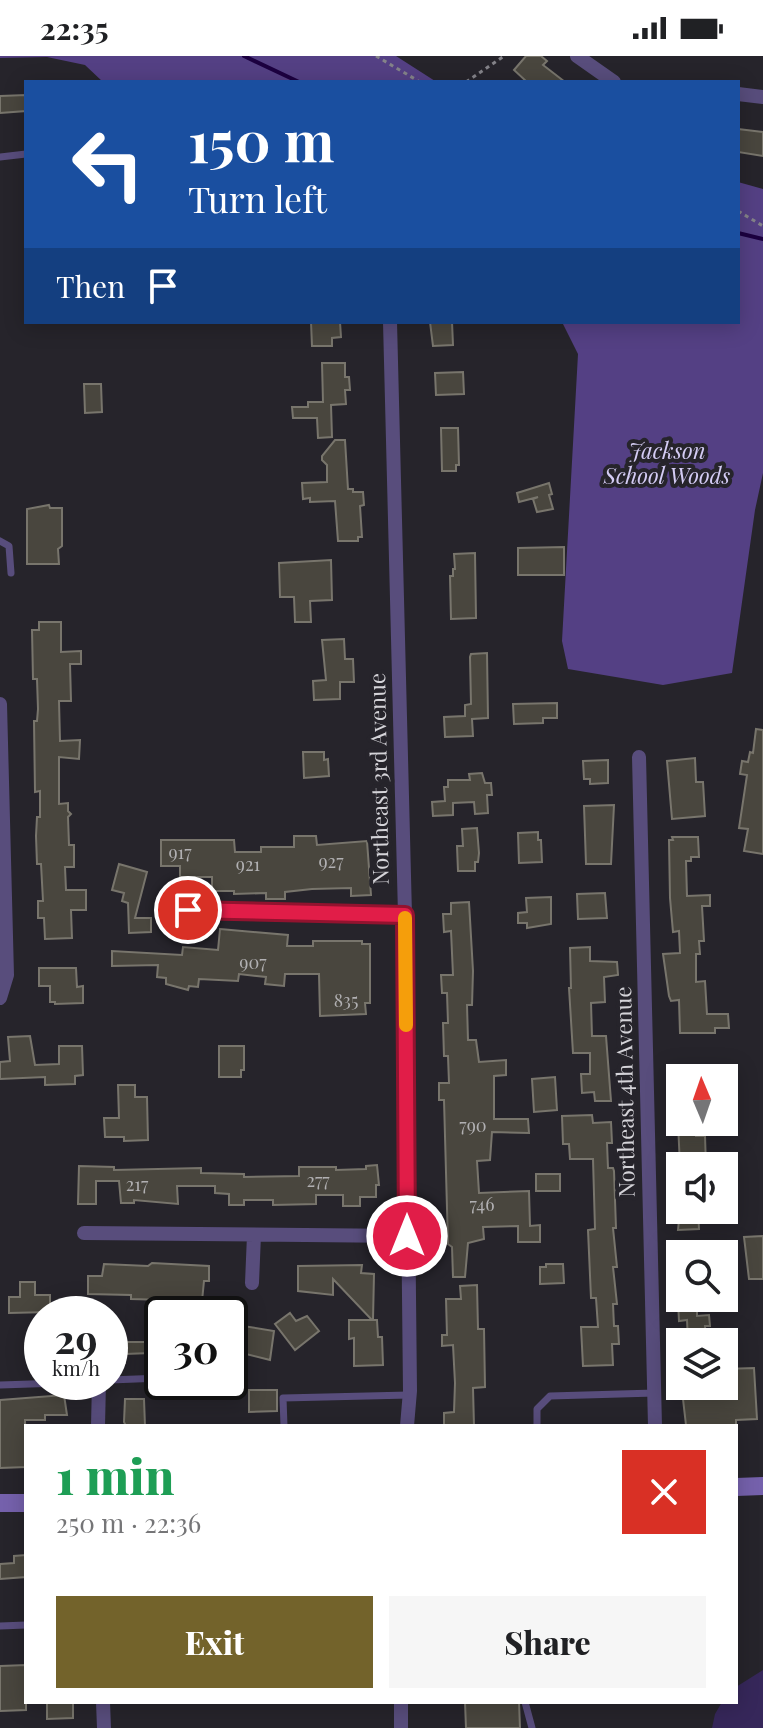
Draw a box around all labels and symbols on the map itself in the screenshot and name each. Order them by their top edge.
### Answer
park label: Jackson School Woods [603,435,731,490]
street label: Northeast 3rd Avenue [361,673,395,885]
house number: 917 [168,840,192,864]
house number: 927 [318,849,344,873]
house number: 921 [236,852,261,876]
pin [154,876,222,944]
house number: 907 [239,950,267,974]
street label: Northeast 4th Avenue [607,986,641,1198]
house number: 835 [334,988,358,1012]
north arrow [666,1064,738,1136]
house number: 790 [459,1113,487,1137]
house number: 277 [306,1168,330,1192]
house number: 217 [126,1172,149,1196]
house number: 746 [470,1192,494,1216]
position arrow [365,1194,449,1278]
speed limit sign: 30 [144,1296,248,1400]

